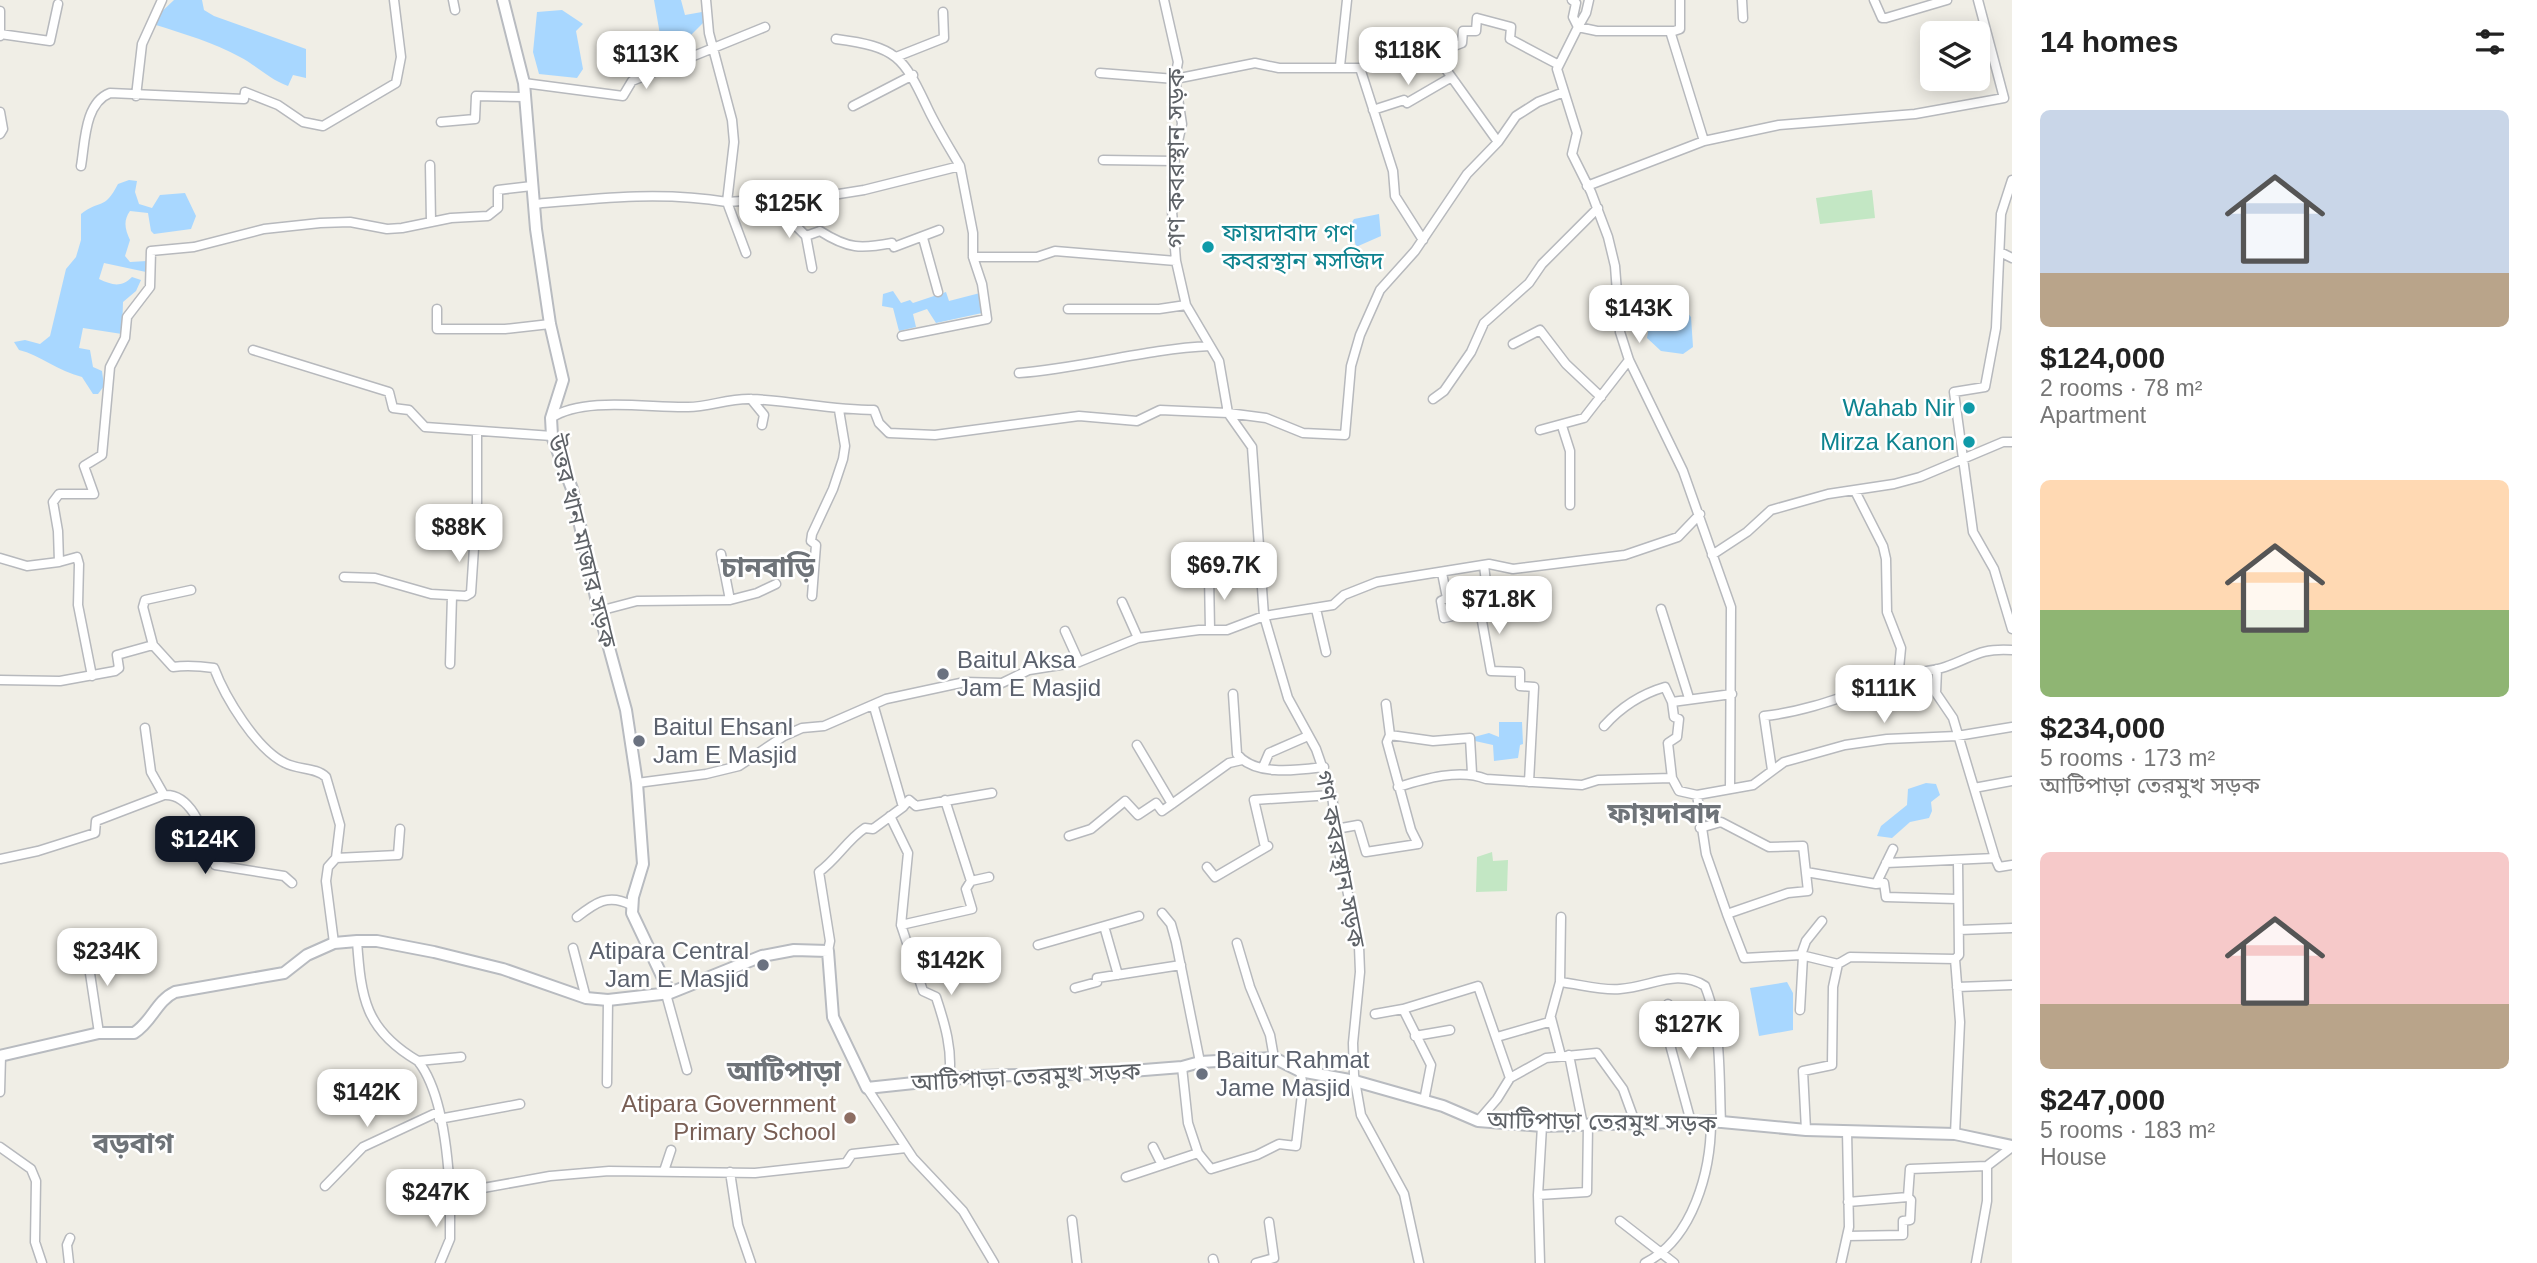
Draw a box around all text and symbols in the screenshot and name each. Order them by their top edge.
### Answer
map controls [1920,21,1990,91]
button: layers [1920,21,1990,91]
icon: filters [2471,23,2509,61]
text: 14 homes [2040,25,2178,58]
pin: $118K [1359,28,1457,87]
pin: $113K [597,32,695,91]
text: $118K [1375,37,1441,63]
text: $113K [613,41,679,67]
street label: গণ কবরস্থান সড়ক [1162,67,1190,248]
icon: home [2212,156,2338,282]
pin: $125K [740,180,838,240]
text: $125K [755,190,823,216]
place label: ফায়দাবাদ গণ কবরস্থান মসজিদ [1221,219,1384,275]
marker: ফায়দাবাদ গণ কবরস্থান মসজিদ [1200,239,1216,255]
pin: $143K [1590,286,1688,345]
text: $143K [1605,295,1673,321]
text: $124,000 [2040,341,2165,374]
text: 2 rooms · 78 m² [2040,375,2202,401]
place label: Wahab Nir [1843,394,1955,421]
marker: Wahab Nir [1961,400,1977,416]
text: Apartment [2040,402,2146,428]
place label: Mirza Kanon [1820,428,1955,455]
street label: উত্তর খান মাজার সড়ক [543,430,622,651]
marker: Mirza Kanon [1961,434,1977,450]
pin: $88K [418,504,500,564]
text: $88K [432,514,486,540]
icon: home [2212,525,2338,651]
pin: $69.7K [1167,542,1281,602]
district label: চানবাড়ি [720,551,816,583]
text: $69.7K [1187,552,1261,578]
pin: $71.8K [1442,576,1556,636]
text: $71.8K [1462,586,1536,612]
place label: Baitul Aksa Jam E Masjid [957,646,1101,701]
marker: Baitul Aksa Jam E Masjid [935,666,951,682]
pin: $111K [1835,666,1933,725]
text: $111K [1851,675,1917,701]
text: $234,000 [2040,711,2165,744]
place label: Baitul Ehsanl Jam E Masjid [653,713,797,768]
marker: Baitul Ehsanl Jam E Masjid [631,733,647,749]
text: 5 rooms · 173 m² [2040,745,2215,771]
street label: গণ কবরস্থান সড়ক [1310,768,1371,951]
text: আটিপাড়া তেরমুখ সড়ক [2040,772,2260,798]
district label: ফায়দাবাদ [1607,798,1722,829]
pin: $124K [156,816,254,876]
text: $124K [171,826,239,852]
icon: home [2212,898,2338,1024]
pin: $234K [58,928,156,988]
place label: Atipara Central Jam E Masjid [589,937,749,992]
pin: $142K [902,937,1000,997]
text: $234K [73,938,141,964]
text: $142K [917,947,985,973]
marker: Atipara Central Jam E Masjid [755,957,771,973]
pin: $127K [1640,1002,1738,1061]
text: $127K [1655,1011,1723,1037]
place label: Baitur Rahmat Jame Masjid [1216,1046,1370,1101]
district label: আটিপাড়া [726,1055,842,1087]
street label: আটিপাড়া তেরমুখ সড়ক [910,1057,1142,1097]
marker: Baitur Rahmat Jame Masjid [1194,1066,1210,1082]
pin: $142K [318,1070,416,1129]
text: $142K [333,1079,401,1105]
text: $247,000 [2040,1083,2165,1116]
place label: Atipara Government Primary School [621,1090,836,1145]
street label: আটিপাড়া তেরমুখ সড়ক [1486,1106,1718,1138]
marker: Atipara Government Primary School [842,1110,858,1126]
text: 5 rooms · 183 m² [2040,1117,2215,1143]
district label: বড়বাগ [91,1128,174,1159]
text: House [2040,1144,2106,1170]
pin: $247K [387,1170,485,1229]
text: $247K [402,1179,470,1205]

